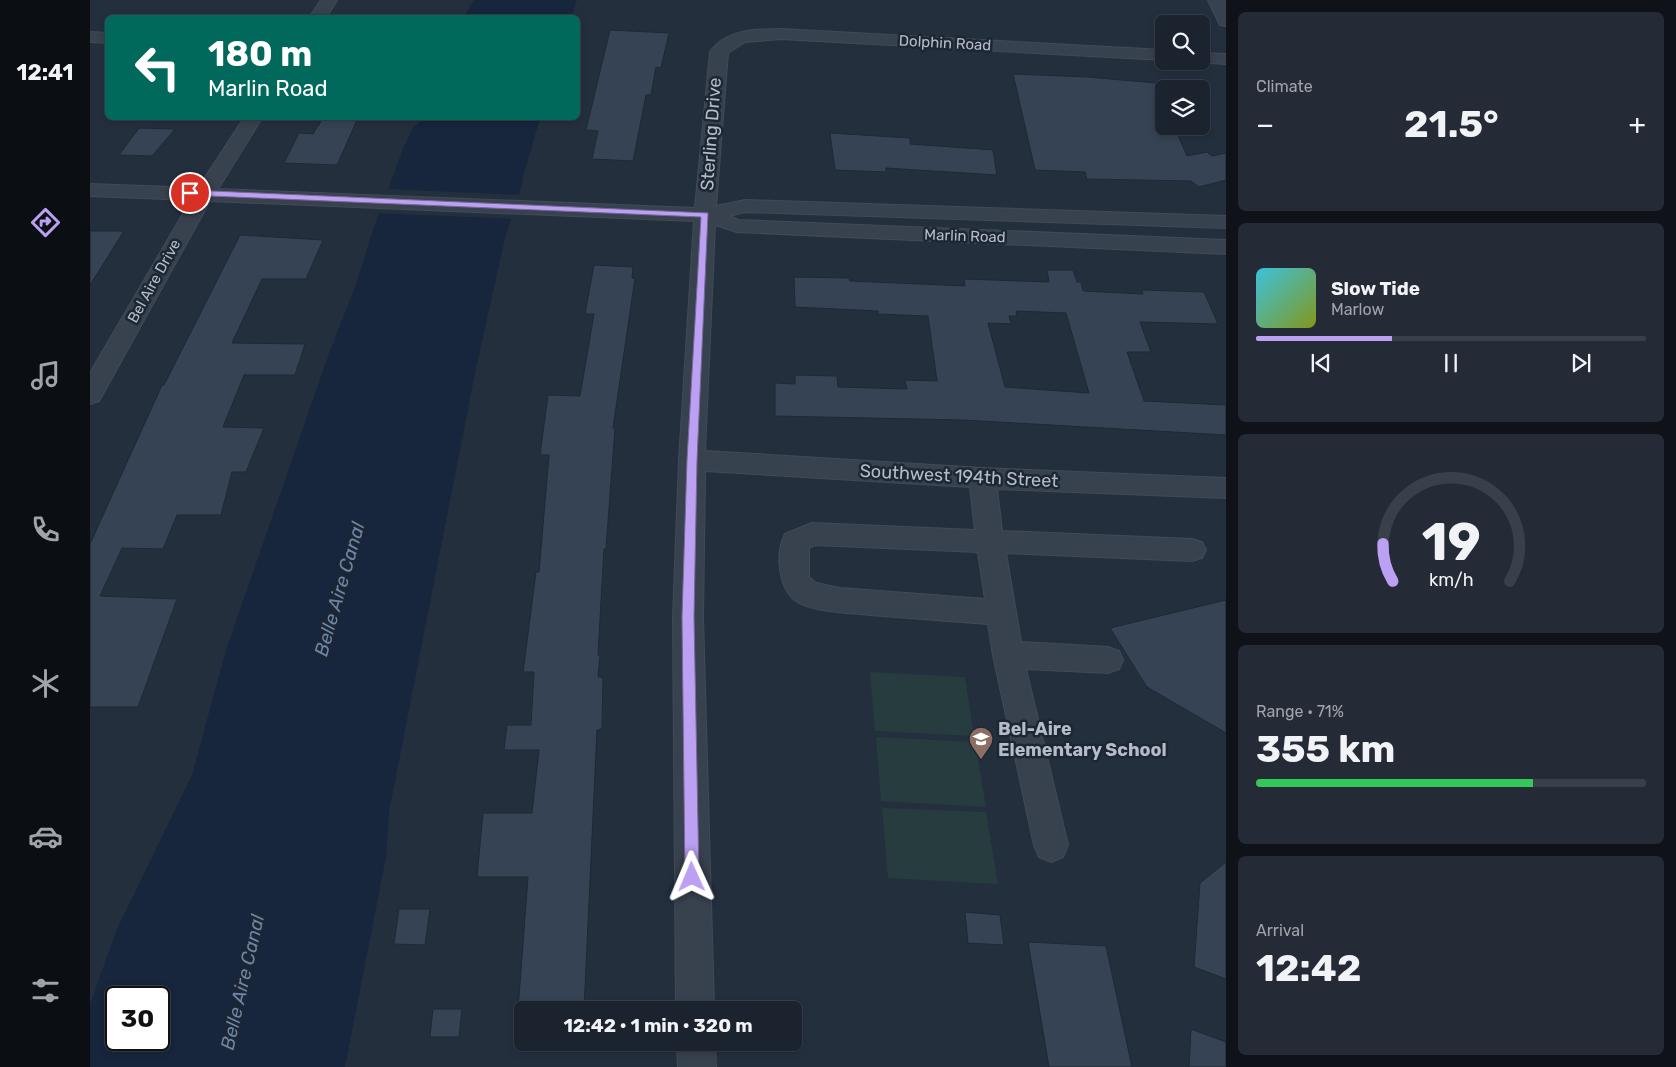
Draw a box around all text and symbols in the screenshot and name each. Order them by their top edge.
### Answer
map controls [1155,15,1210,135]
button: search [1155,15,1210,70]
street label: Dolphin Road [898,32,992,54]
text: 180 m [208,33,312,75]
icon: left [125,35,190,100]
text: 12:41 [16,59,74,86]
text: Marlin Road [208,75,328,102]
street label: Sterling Drive [696,77,726,191]
text: Climate [1256,77,1313,96]
button: layers [1155,80,1210,135]
text: 21.5° [1404,101,1499,147]
text: − [1256,108,1274,141]
text: + [1629,108,1646,141]
pin [169,172,211,214]
icon: arrive [176,179,204,207]
icon: directions [28,205,63,240]
street label: Marlin Road [924,226,1006,246]
street label: Bel Aire Drive [124,236,184,326]
text: Slow Tide [1331,277,1420,300]
text: Marlow [1331,300,1384,319]
icon: previous [1307,349,1335,377]
icon: pause [1437,349,1465,377]
icon: next [1567,349,1595,377]
icon: music [28,358,63,393]
street label: Southwest 194th Street [859,460,1059,492]
text: 19 [1421,511,1481,573]
icon: phone [28,512,63,547]
water label: Belle Aire Canal [309,519,370,659]
text: km/h [1429,569,1473,590]
icon: climate [28,666,63,701]
text: Range · 71% [1256,702,1344,721]
place label: Bel-Aire Elementary School [998,718,1167,761]
school or university icon: Bel-Aire Elementary School [968,726,994,760]
text: 355 km [1256,726,1395,772]
icon: car [28,819,63,854]
position arrow [665,850,717,902]
water label: Belle Aire Canal [216,912,269,1052]
text: Arrival [1256,921,1304,940]
text: 12:42 [1256,945,1361,991]
icon: filters [28,973,63,1008]
speed limit sign: 30 [105,986,170,1051]
text: 12:42 · 1 min · 320 m [563,1014,753,1037]

